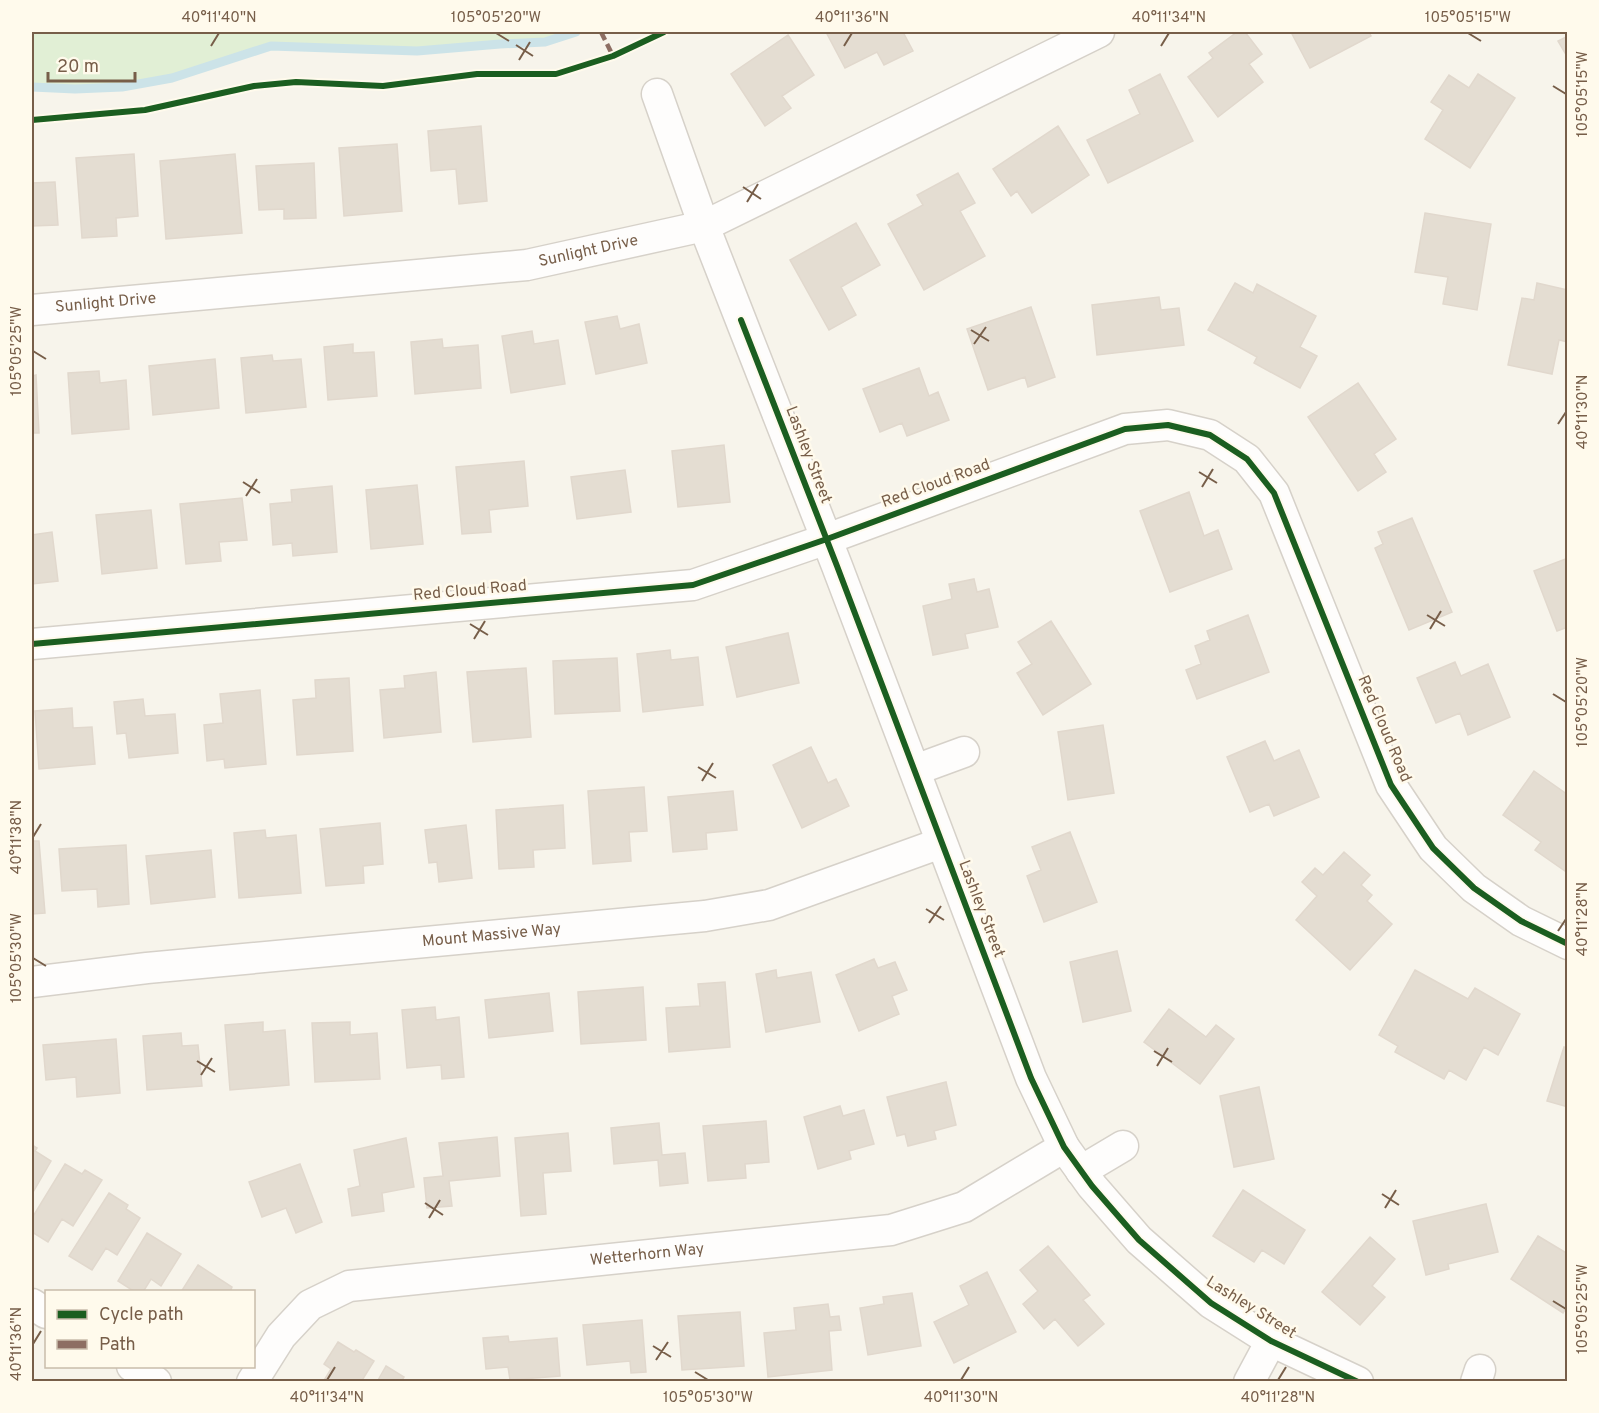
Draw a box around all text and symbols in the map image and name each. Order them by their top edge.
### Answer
text: 40°11'40"N [181,9,257,28]
text: 105°05'20"W [451,9,541,28]
text: 40°11'36"N [815,9,889,28]
text: 40°11'34"N [1132,9,1206,28]
text: 105°05'15"W [1425,9,1511,28]
scale bar [48,45,135,83]
text: 105°05'15"W [1574,51,1593,137]
text: 20 m [57,56,99,79]
street label: Sunlight Drive [537,231,640,272]
street label: Sunlight Drive [54,289,157,318]
text: 105°05'25"W [8,306,27,396]
text: 40°11'30"N [1574,375,1593,449]
street label: Lashley Street [780,404,836,506]
street label: Red Cloud Road [879,455,993,513]
street label: Red Cloud Road [412,576,528,606]
text: 105°05'20"W [1574,657,1593,747]
street label: Red Cloud Road [1353,673,1415,785]
text: 40°11'38"N [8,800,27,874]
street label: Lashley Street [953,858,1009,960]
text: 40°11'28"N [1574,882,1593,956]
text: 105°05'30"W [8,913,27,1003]
street label: Mount Massive Way [421,919,562,952]
street label: Wetterhorn Way [589,1239,705,1271]
text: 105°05'25"W [1574,1264,1593,1354]
street label: Lashley Street [1202,1272,1300,1344]
legend [45,1290,255,1368]
text: Cycle path [99,1304,184,1327]
text: 40°11'36"N [8,1307,27,1381]
text: Path [99,1334,136,1357]
text: 40°11'34"N [290,1389,364,1408]
text: 105°05'30"W [663,1389,753,1408]
text: 40°11'30"N [924,1389,998,1408]
text: 40°11'28"N [1241,1389,1315,1408]

